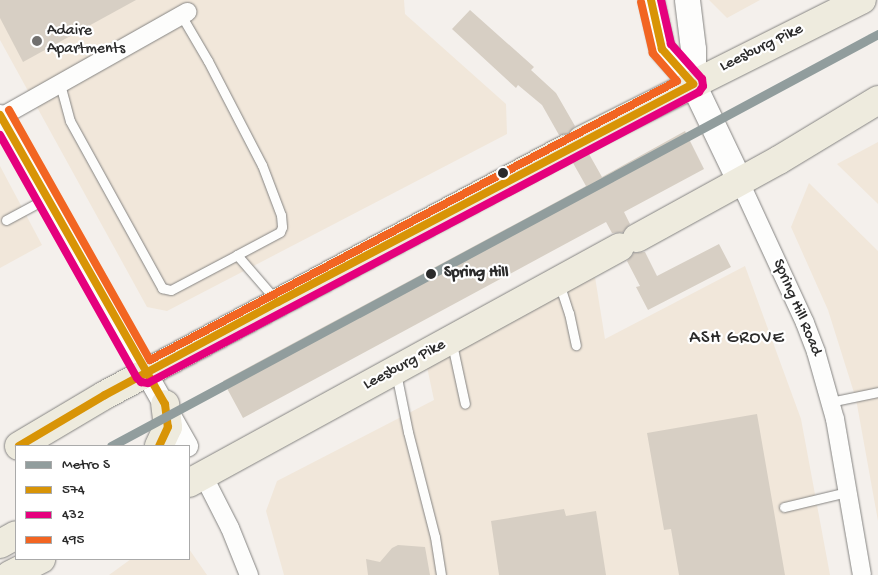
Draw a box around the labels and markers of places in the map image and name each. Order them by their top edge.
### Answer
place label: Adaire Apartments [47,22,125,60]
marker: Adaire Apartments [31,35,43,47]
unlabelled marker [498,168,508,178]
place label: Spring Hill [444,264,509,284]
marker: Spring Hill [422,265,440,283]

